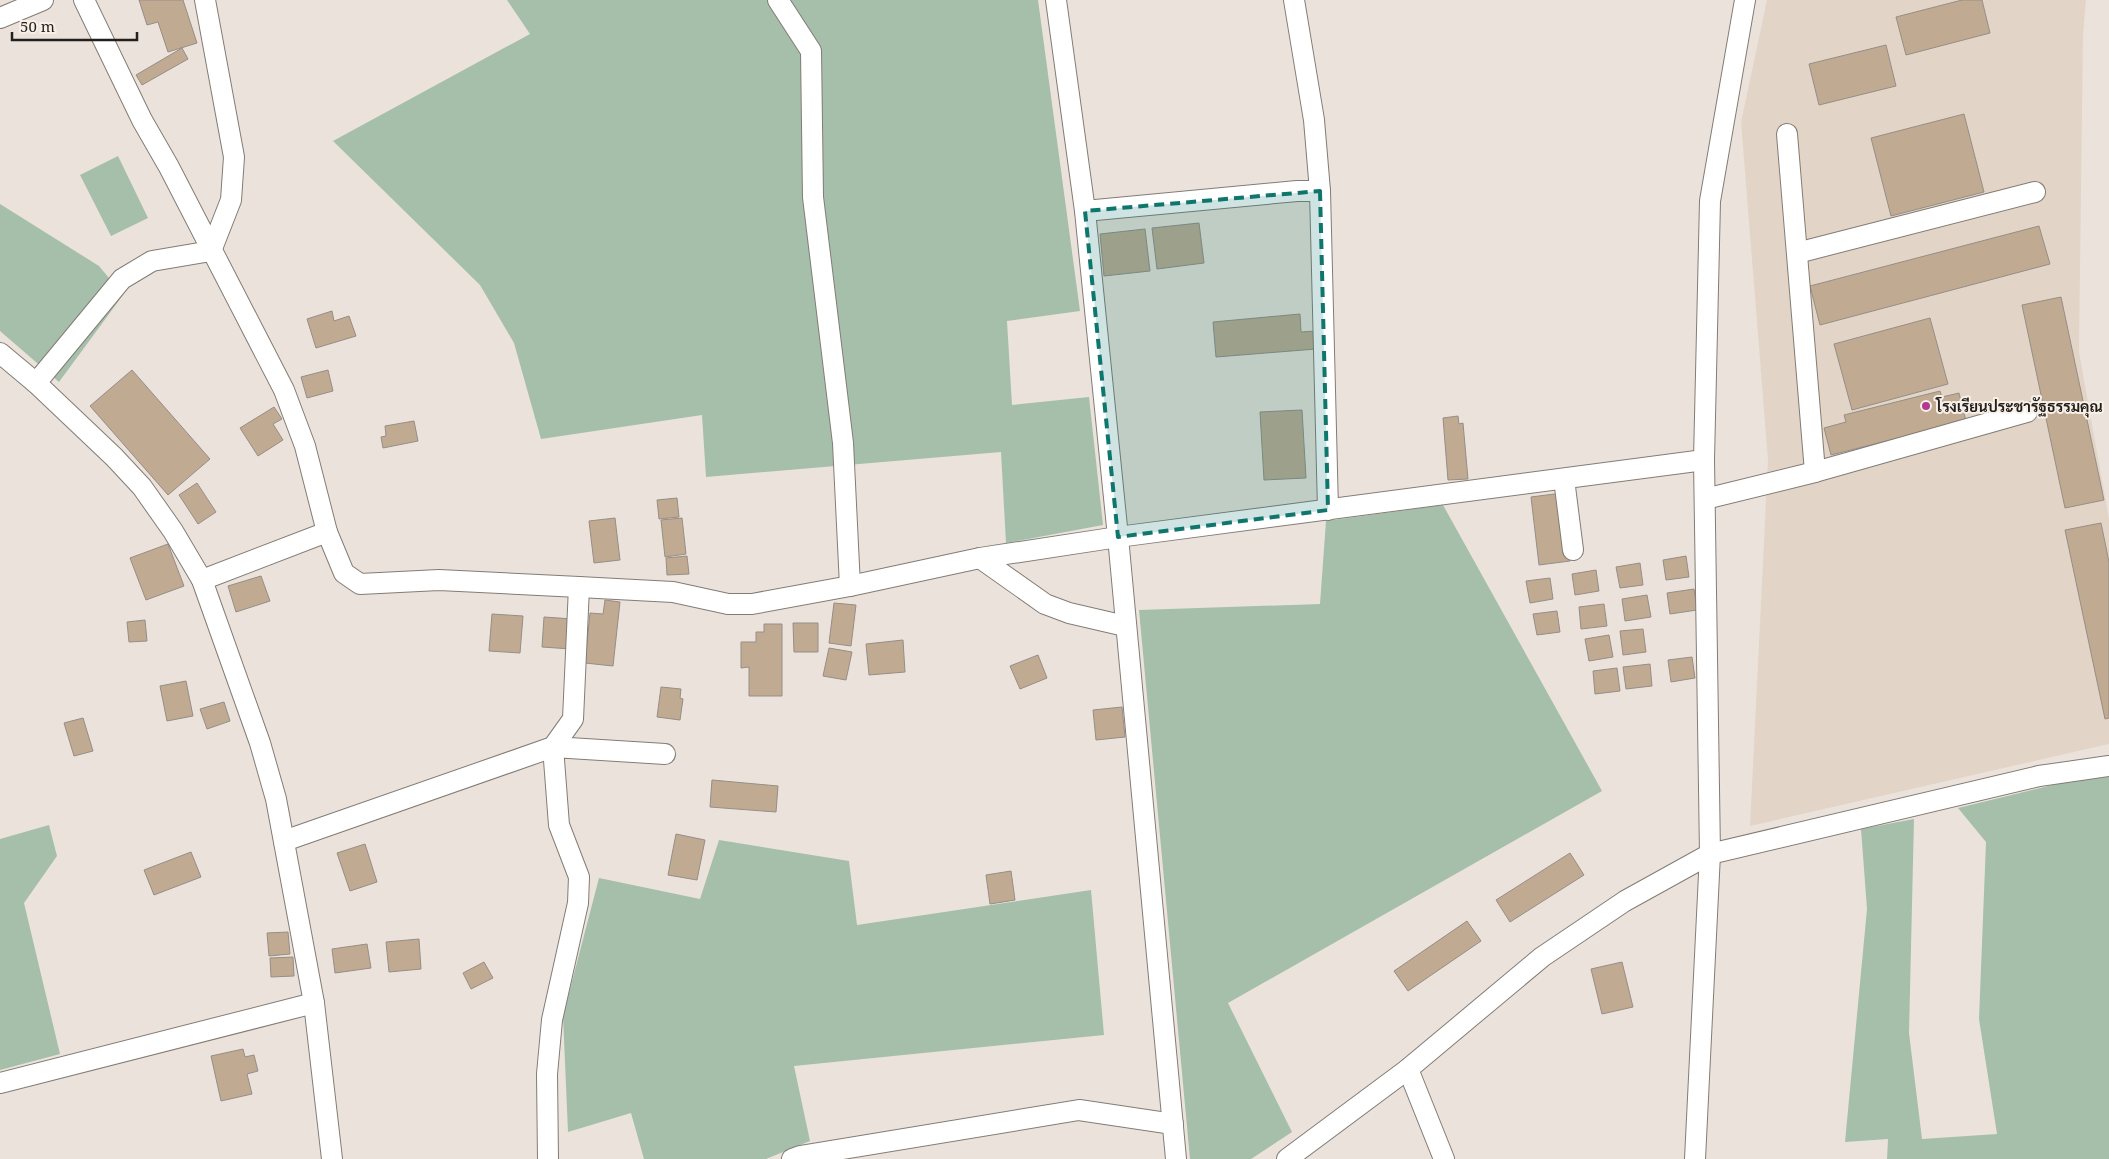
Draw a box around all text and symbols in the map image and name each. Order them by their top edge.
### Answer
scale bar [12,10,138,42]
text: 50 m [20,16,55,36]
place label: โรงเรียนประชารัฐธรรมคุณ [1935,396,2103,418]
marker: โรงเรียนประชารัฐธรรมคุณ [1920,400,1932,412]

